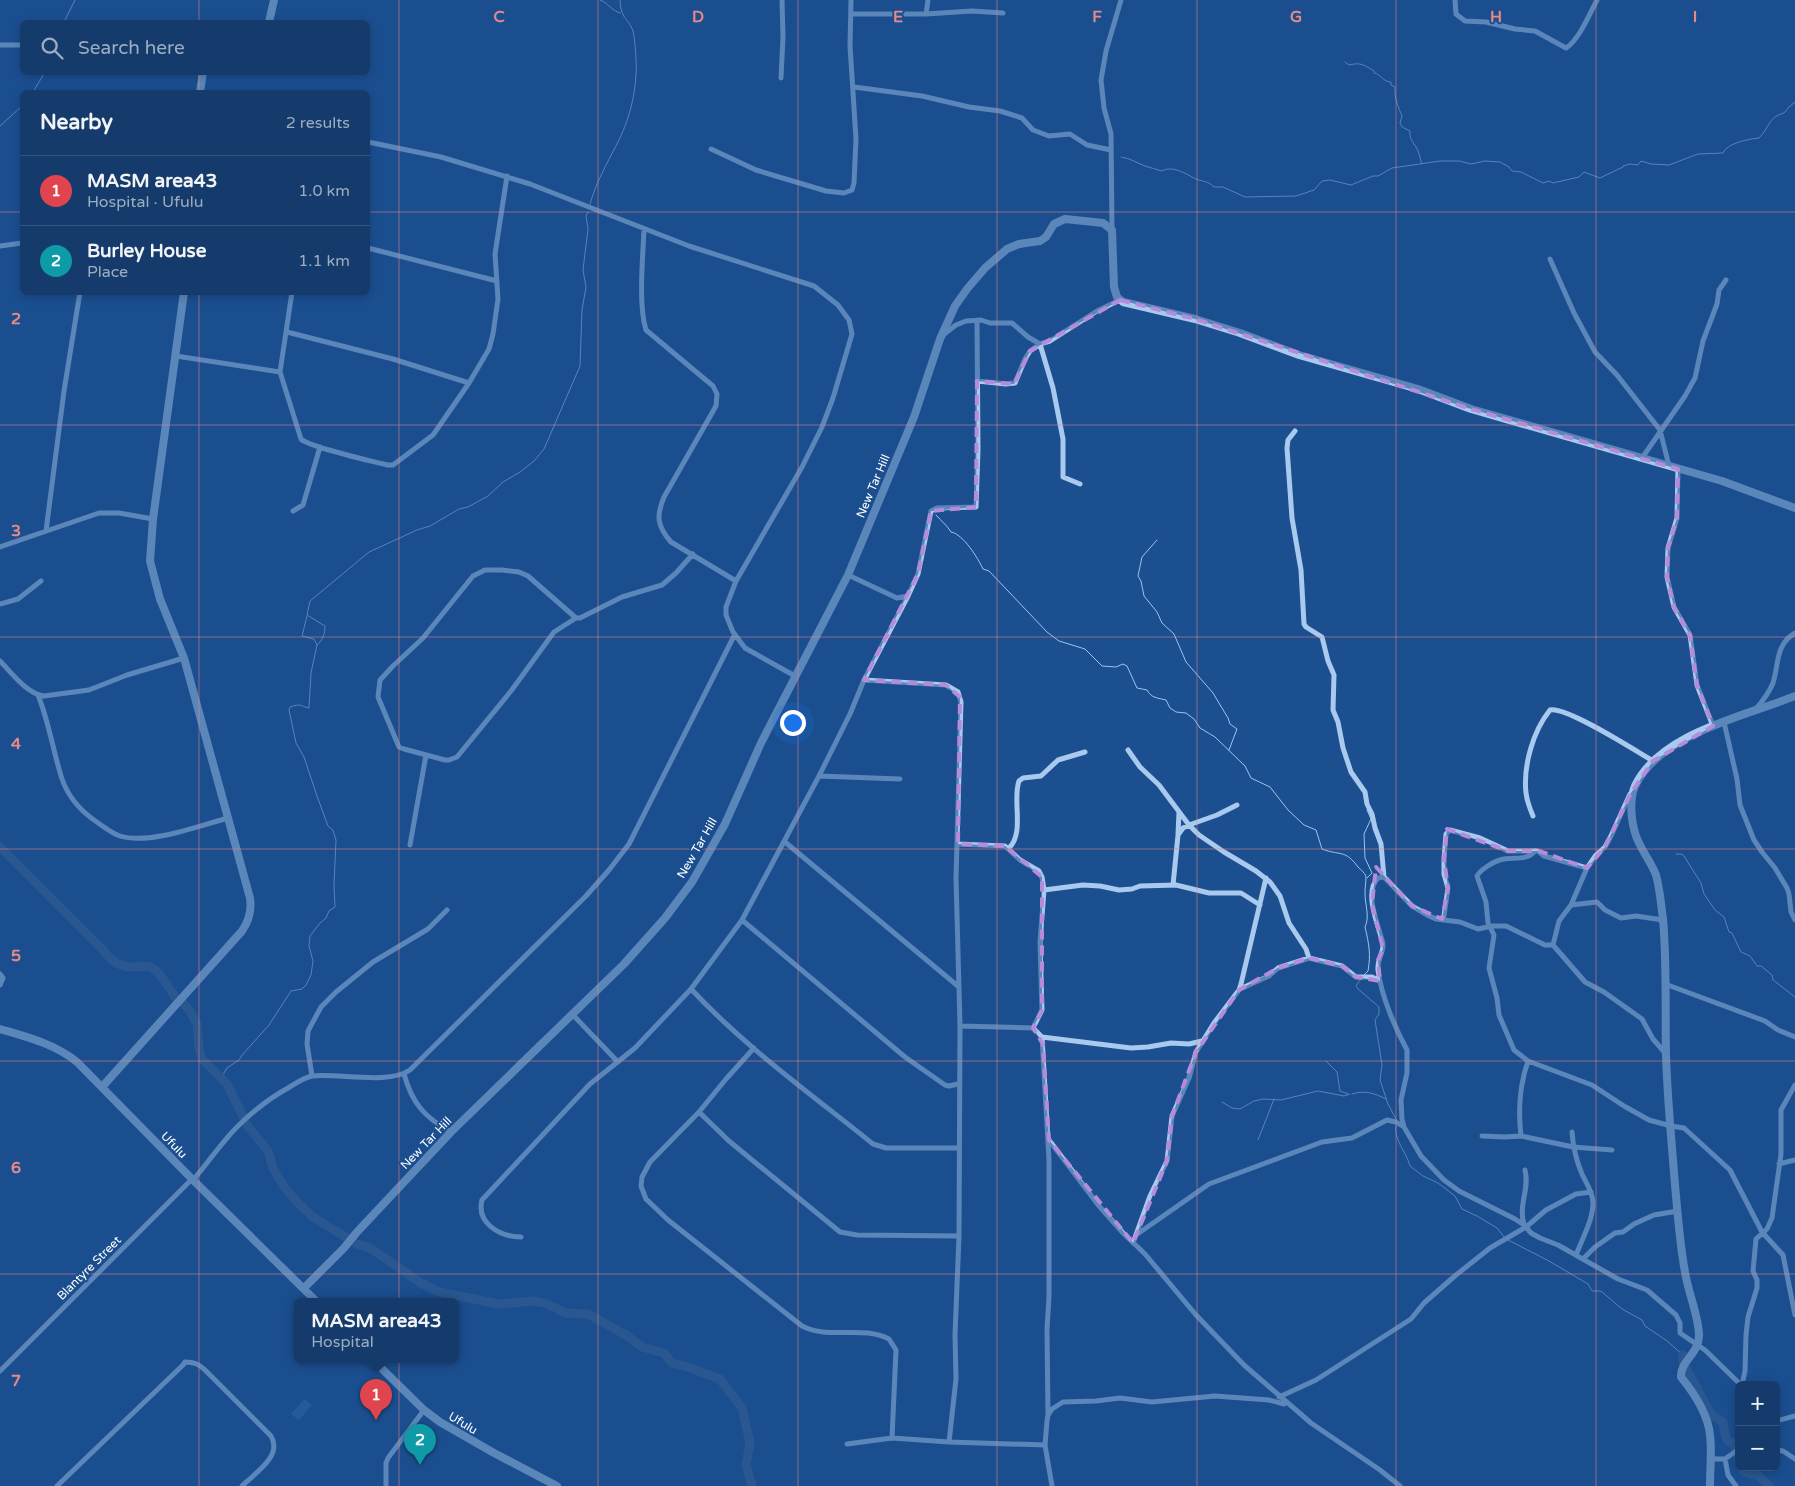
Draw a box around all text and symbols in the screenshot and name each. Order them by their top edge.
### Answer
text: C [493,7,505,27]
text: D [692,7,704,27]
text: E [893,7,903,27]
text: F [1092,7,1102,27]
text: G [1290,7,1302,27]
text: H [1490,7,1502,27]
text: I [1693,7,1697,27]
search box [20,20,370,75]
icon: search [38,34,66,62]
text: Search here [78,37,185,59]
text: Nearby [40,110,113,135]
text: 2 results [286,113,350,133]
text: MASM area43 [87,170,218,192]
text: 1 [51,181,61,201]
text: 1.0 km [298,181,350,201]
text: Hospital · Ufulu [87,192,204,212]
text: Burley House [87,240,207,262]
text: 2 [51,251,61,271]
text: 1.1 km [298,251,350,271]
text: Place [87,262,128,282]
text: 2 [11,309,21,329]
street label: New Tar Hill [853,452,893,520]
text: 3 [11,521,21,541]
your location [780,710,806,736]
text: 4 [11,734,21,754]
street label: New Tar Hill [674,815,720,881]
text: 5 [11,946,21,966]
street label: New Tar Hill [398,1114,454,1172]
street label: Ufulu [158,1129,190,1161]
text: 6 [11,1158,21,1178]
street label: Blantyre Street [54,1233,124,1303]
popup [294,1298,459,1363]
text: MASM area43 [311,1310,442,1332]
text: Hospital [311,1332,374,1352]
text: 7 [11,1371,21,1391]
pin: 1 [360,1379,392,1420]
map controls [1735,1381,1780,1471]
button: + [1735,1381,1780,1426]
street label: Ufulu [446,1409,480,1437]
pin: 2 [404,1424,436,1465]
button: − [1735,1426,1780,1471]

